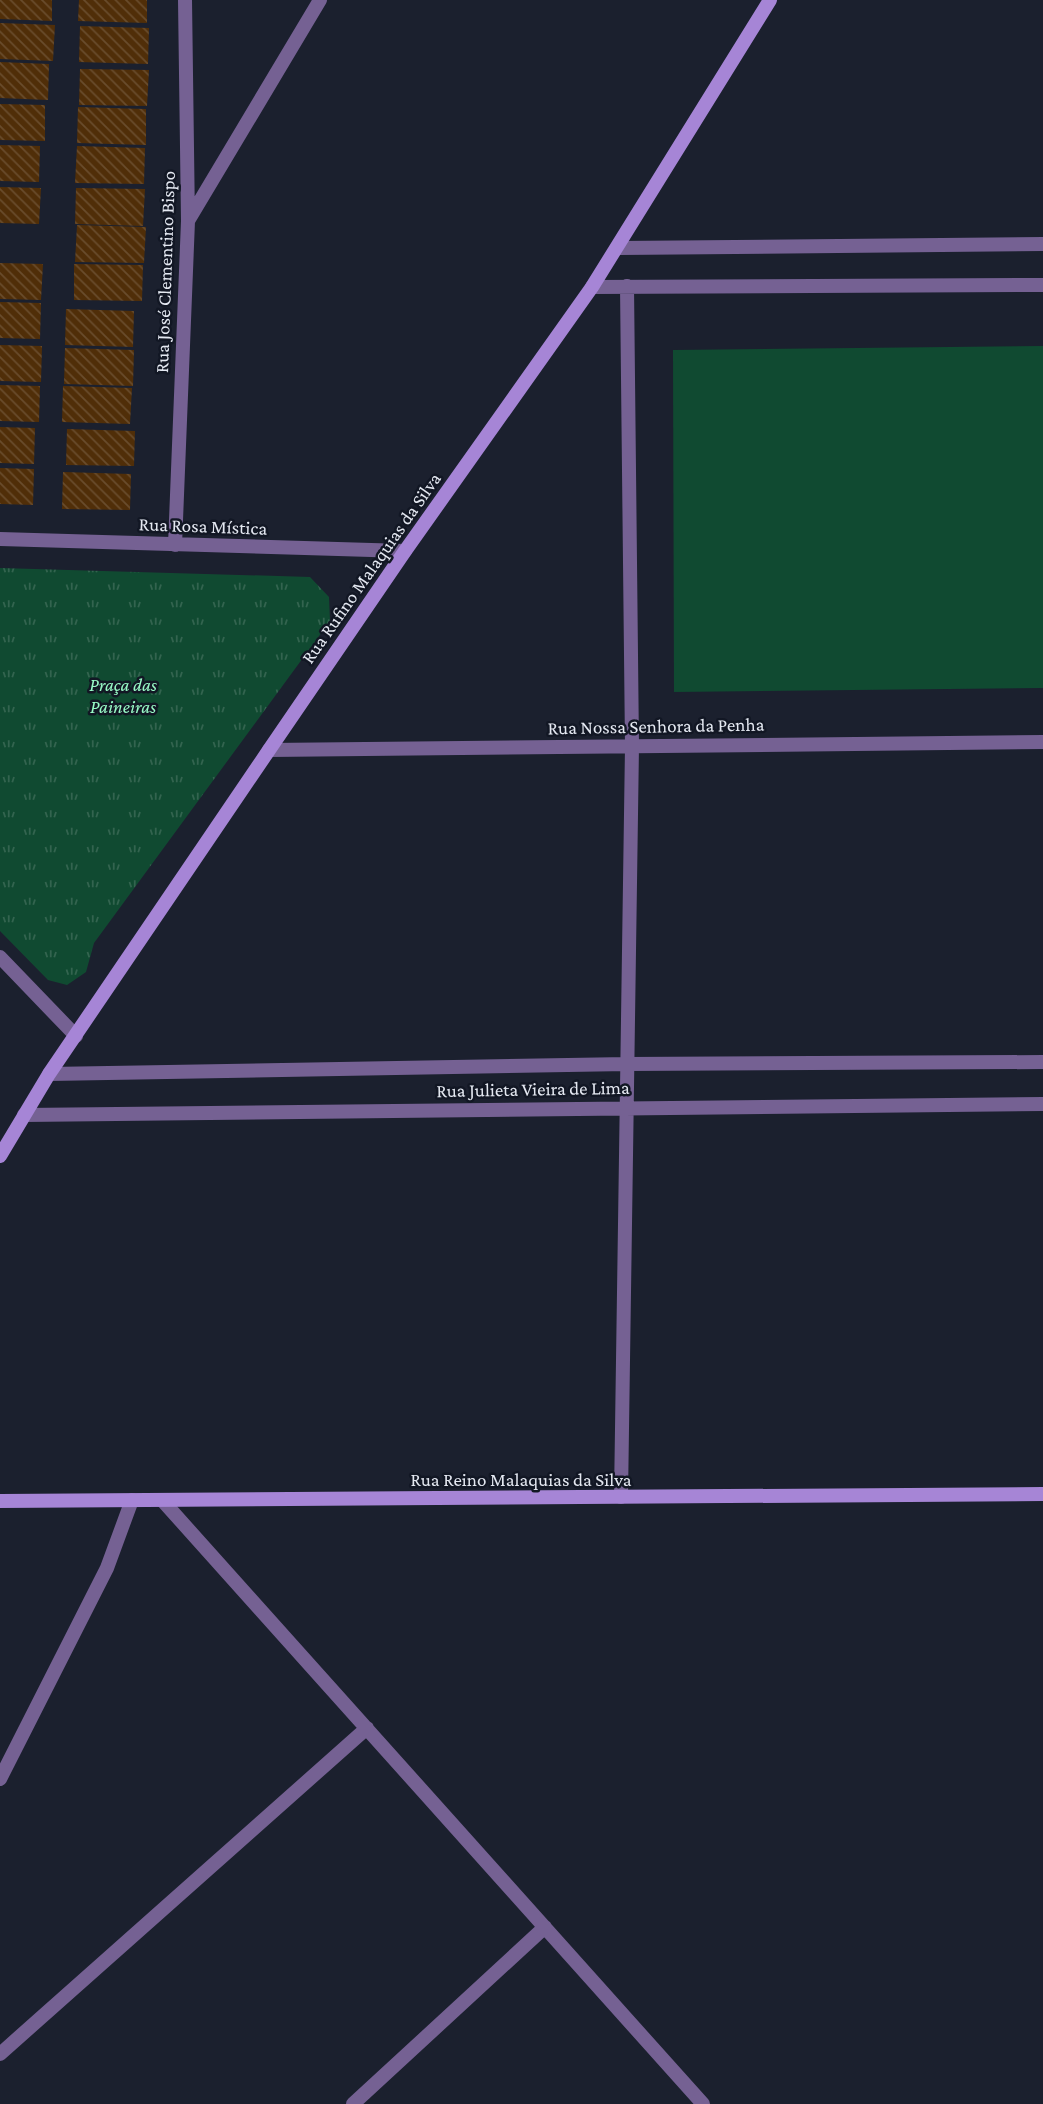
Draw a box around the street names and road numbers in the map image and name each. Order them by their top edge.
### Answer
street label: Rua José Clementino Bispo [151,171,179,373]
street label: Rua Rufino Malaquias da Silva [297,468,445,667]
street label: Rua Rosa Mística [138,513,268,539]
street label: Rua Nossa Senhora da Penha [547,714,765,738]
street label: Rua Julieta Vieira de Lima [436,1077,630,1101]
street label: Rua Reino Malaquias da Silva [410,1469,632,1490]

